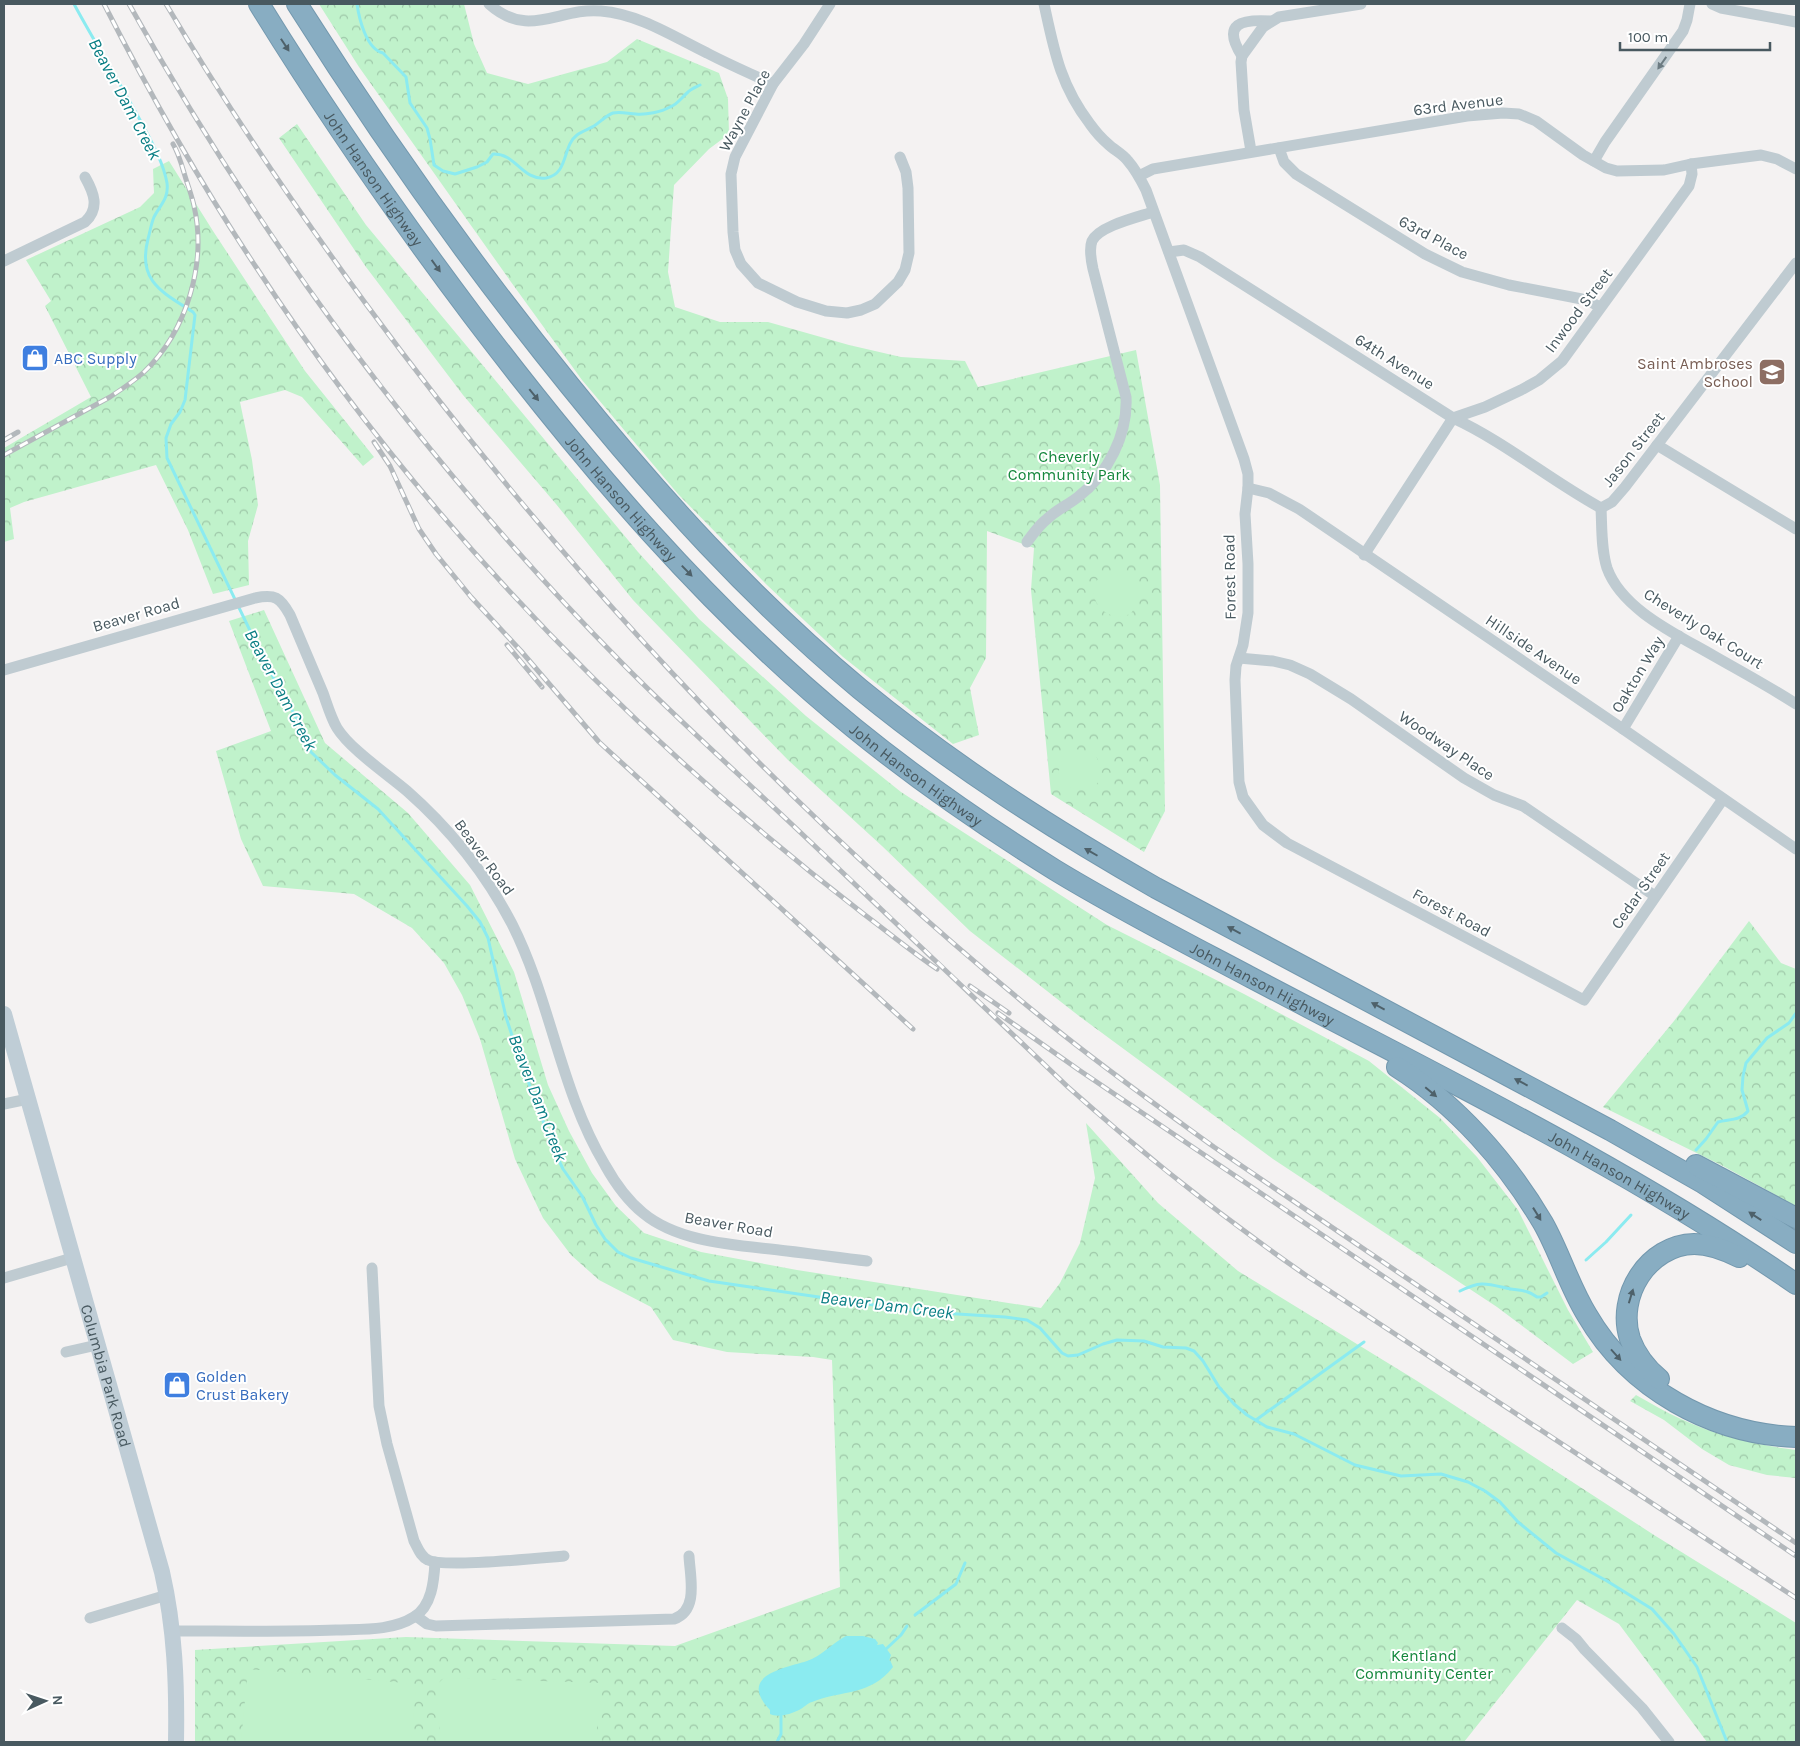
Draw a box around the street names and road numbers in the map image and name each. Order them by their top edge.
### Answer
street label: Wayne Place [715,66,774,155]
street label: 63rd Avenue [1412,90,1504,119]
street label: John Hanson Highway [320,107,428,250]
street label: 63rd Place [1396,211,1472,264]
street label: Inwood Street [1541,264,1616,356]
street label: 64th Avenue [1351,329,1438,393]
street label: Jason Street [1598,408,1669,491]
street label: John Hanson Highway [561,432,682,566]
street label: Forest Road [1219,534,1240,620]
street label: Cheverly Oak Court [1640,584,1767,673]
street label: Beaver Road [90,593,182,636]
street label: Hillside Avenue [1482,610,1585,689]
street label: Oakton Way [1607,632,1668,716]
street label: Woodway Place [1395,706,1498,784]
street label: John Hanson Highway [846,720,987,831]
street label: Beaver Road [451,815,519,899]
street label: Cedar Street [1607,848,1674,933]
street label: Forest Road [1409,884,1494,941]
street label: John Hanson Highway [1187,938,1338,1030]
street label: John Hanson Highway [1545,1127,1694,1224]
street label: Beaver Road [683,1207,775,1242]
street label: Columbia Park Road [77,1302,135,1450]

